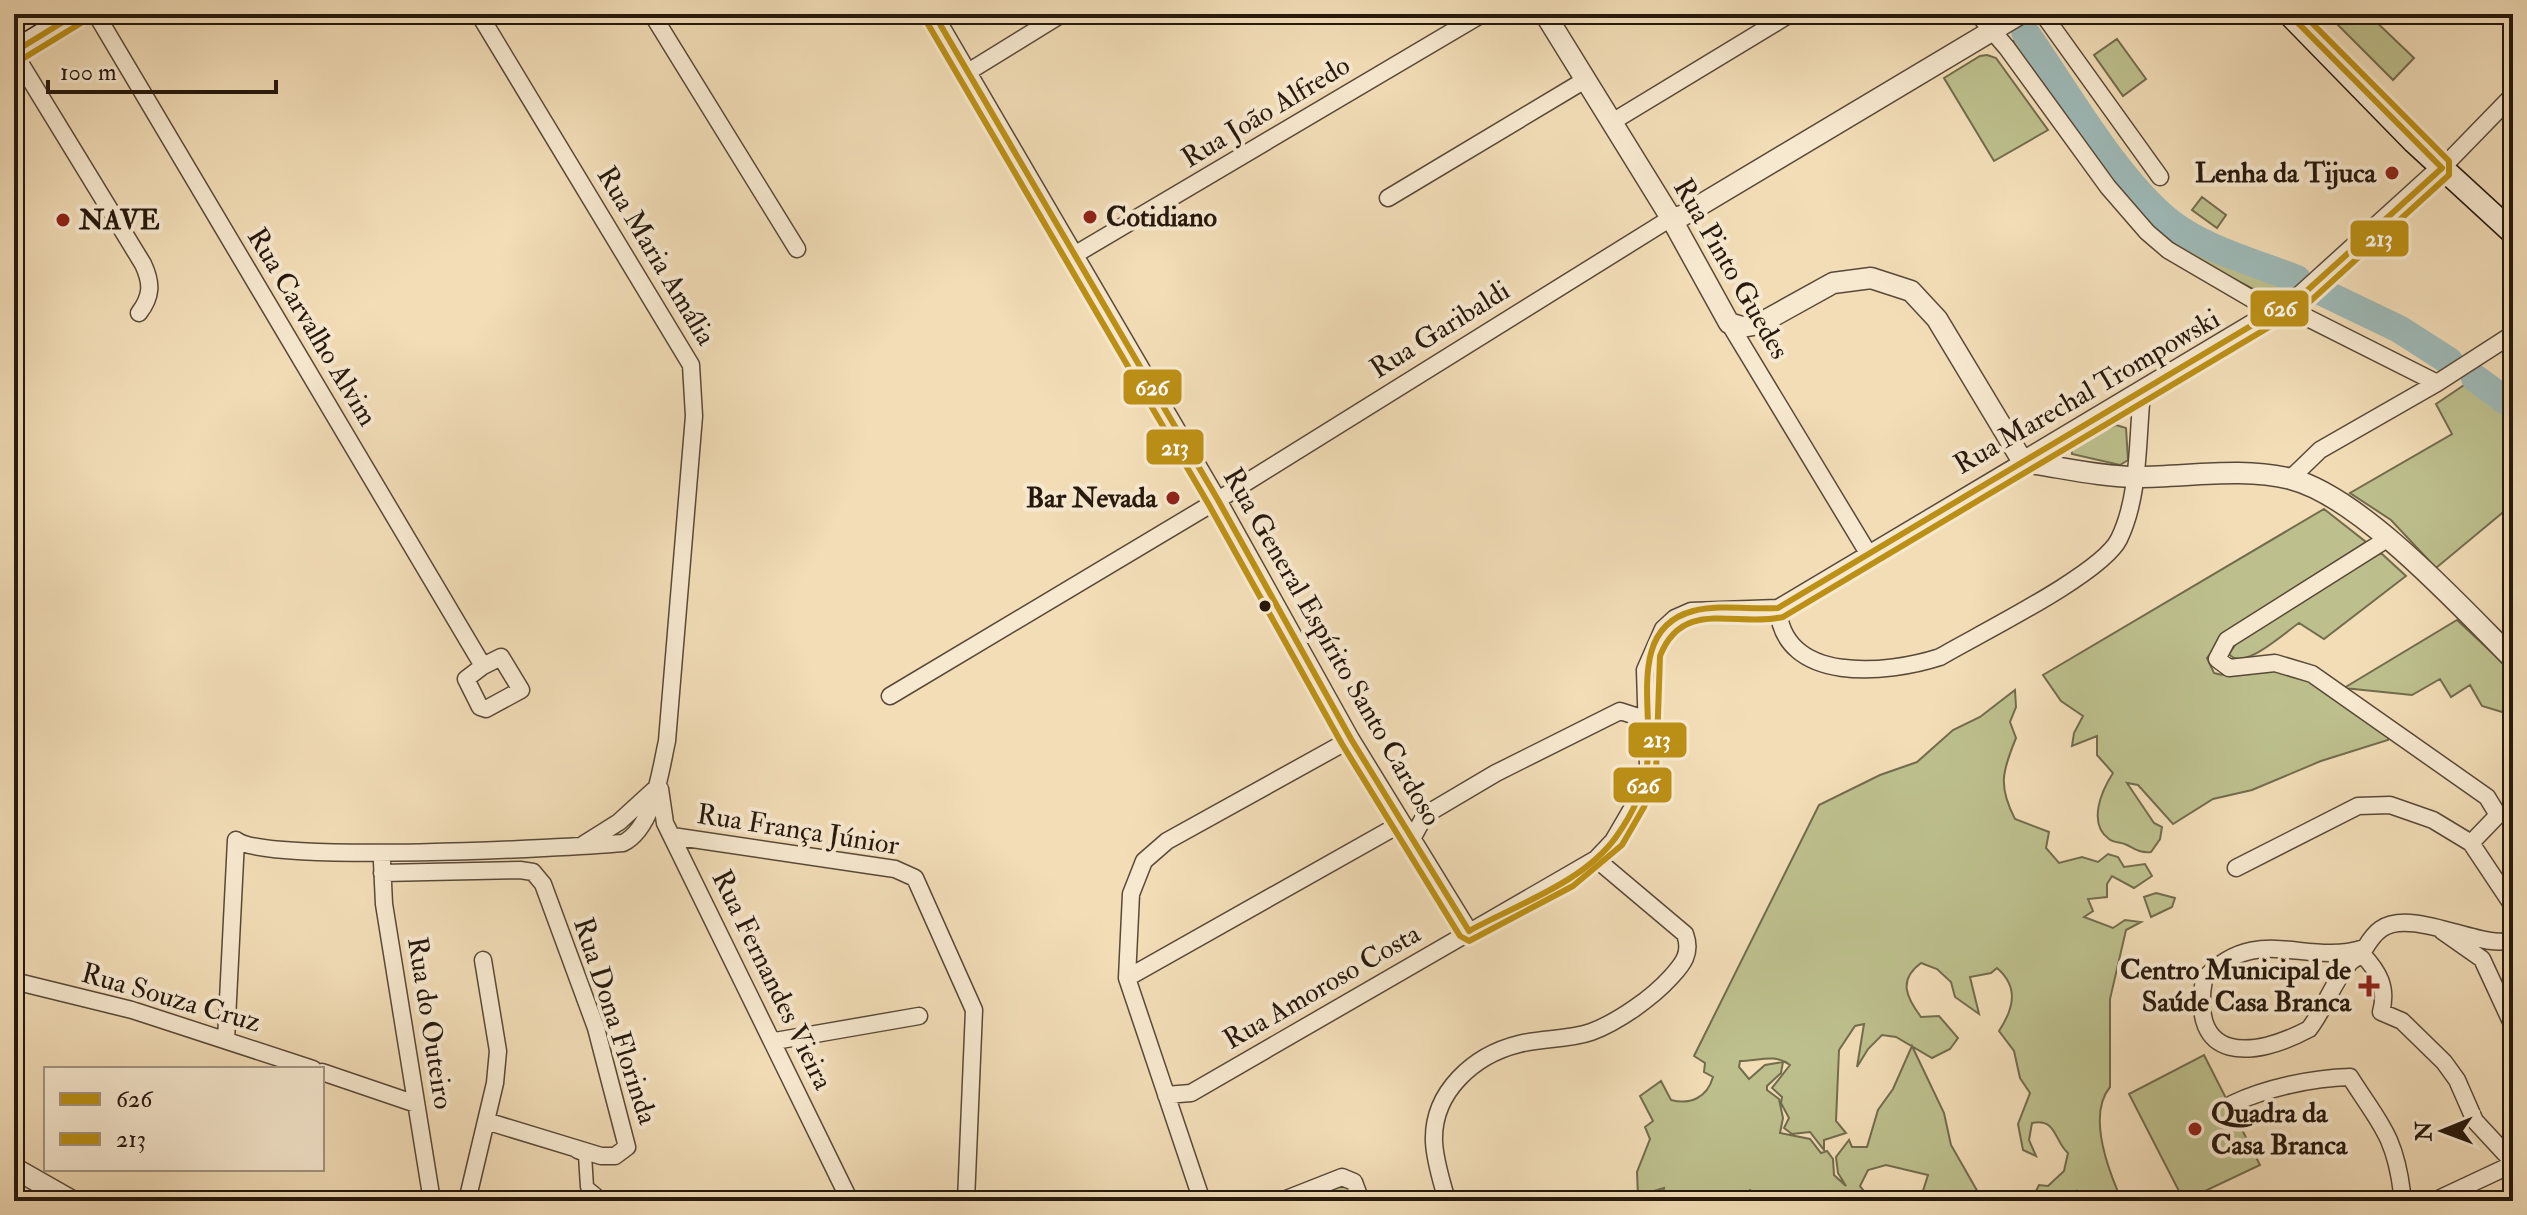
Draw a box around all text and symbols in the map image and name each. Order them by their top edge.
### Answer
scale bar [48,44,276,94]
street label: Rua João Alfredo [1175,48,1357,176]
text: 100 m [60,57,117,88]
place label: Lenha da Tijuca [2195,156,2377,191]
street label: Rua Maria Amália [589,160,723,352]
marker: Lenha da Tijuca [2383,164,2401,182]
street label: Rua Pinto Guedes [1665,172,1797,366]
place label: Cotidiano [1106,200,1217,235]
place label: NAVE [78,203,160,238]
marker: Cotidiano [1081,208,1099,226]
marker: NAVE [54,211,72,229]
line badge: 213 [2349,219,2410,258]
street label: Rua Carvalho Alvim [239,222,385,433]
text: 213 [2365,225,2393,253]
street label: Rua Garibaldi [1364,273,1516,387]
line badge: 626 [2249,289,2310,328]
text: 626 [2263,295,2299,323]
street label: Rua Marechal Trompowski [1948,302,2226,482]
line badge: 626 [1122,368,1183,406]
text: 626 [1135,374,1171,402]
line badge: 213 [1145,428,1205,466]
text: 213 [1161,434,1189,462]
street label: Rua General Espírito Santo Cardoso [1215,462,1449,832]
place label: Bar Nevada [1026,481,1158,516]
marker: Bar Nevada [1164,489,1182,507]
unlabelled marker [1257,598,1273,614]
line badge: 213 [1627,721,1688,759]
text: 213 [1643,726,1671,754]
line badge: 626 [1612,766,1673,804]
text: 626 [1626,772,1662,800]
street label: Rua França Júnior [694,797,902,863]
street label: Rua Fernandes Vieira [704,864,841,1096]
street label: Rua Dona Florinda [565,913,665,1129]
street label: Rua Amoroso Costa [1217,916,1427,1058]
street label: Rua do Outeiro [399,934,461,1112]
place label: Centro Municipal de Saúde Casa Branca [2120,953,2352,1020]
street label: Rua Souza Cruz [77,956,265,1040]
marker: Centro Municipal de Saúde Casa Branca [2358,975,2380,997]
legend [44,1067,324,1171]
text: 626 [116,1084,154,1115]
north arrow [2403,1091,2483,1171]
place label: Quadra da Casa Branca [2211,1096,2349,1163]
marker: Quadra da Casa Branca [2186,1120,2204,1138]
text: N [2410,1121,2438,1142]
text: 213 [116,1124,146,1155]

